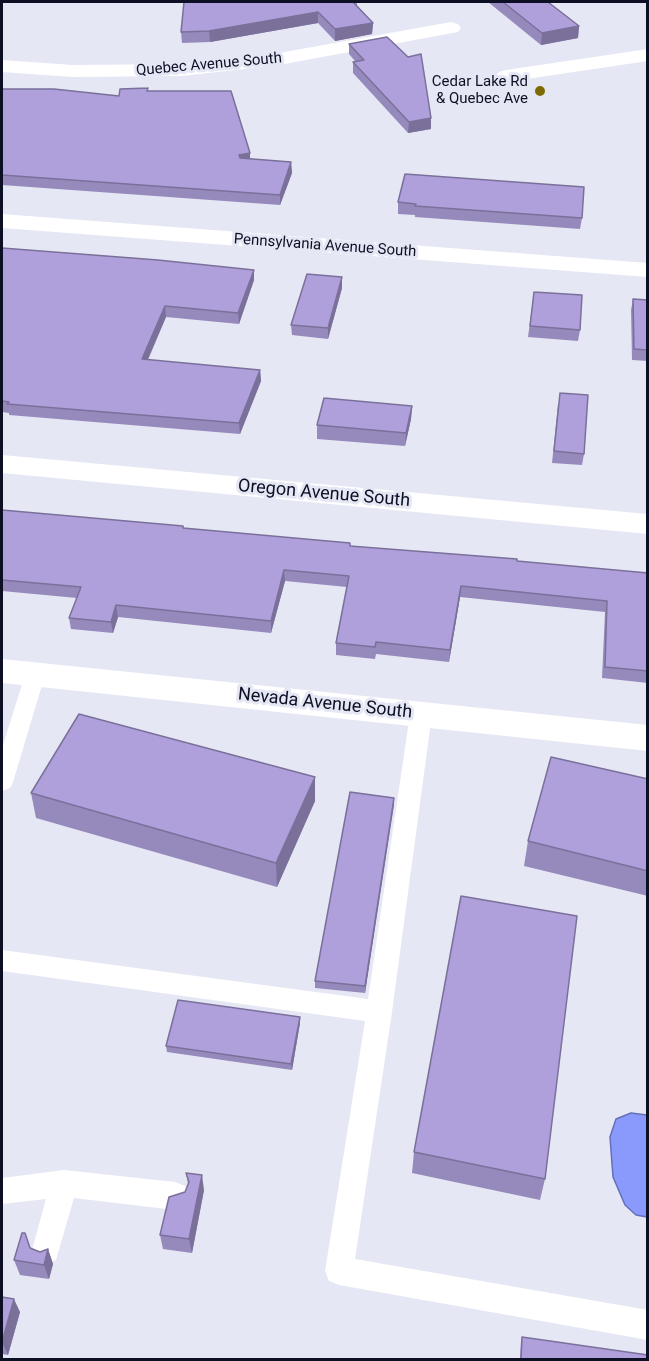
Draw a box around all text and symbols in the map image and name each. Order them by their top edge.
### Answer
street label: Quebec Avenue South [135,50,283,80]
place label: Cedar Lake Rd & Quebec Ave [432,73,528,108]
marker: Cedar Lake Rd & Quebec Ave [533,84,547,98]
street label: Pennsylvania Avenue South [233,231,417,261]
street label: Oregon Avenue South [237,476,411,512]
street label: Nevada Avenue South [237,684,413,724]

